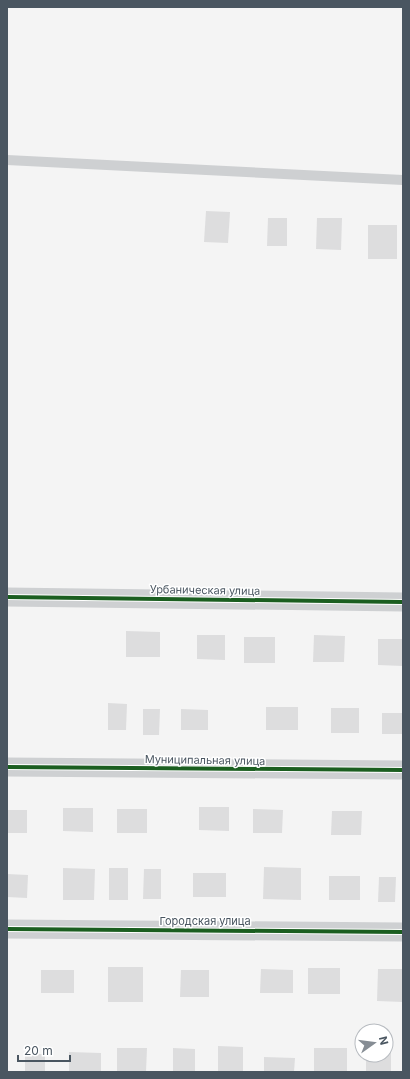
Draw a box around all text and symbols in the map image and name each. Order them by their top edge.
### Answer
street label: Урбаническая улица [150,582,260,598]
street label: Муниципальная улица [145,752,265,768]
street label: Городская улица [159,914,251,928]
north arrow [354,1023,394,1063]
text: N [376,1035,392,1046]
scale bar [18,1037,70,1063]
text: 20 m [24,1043,53,1058]

